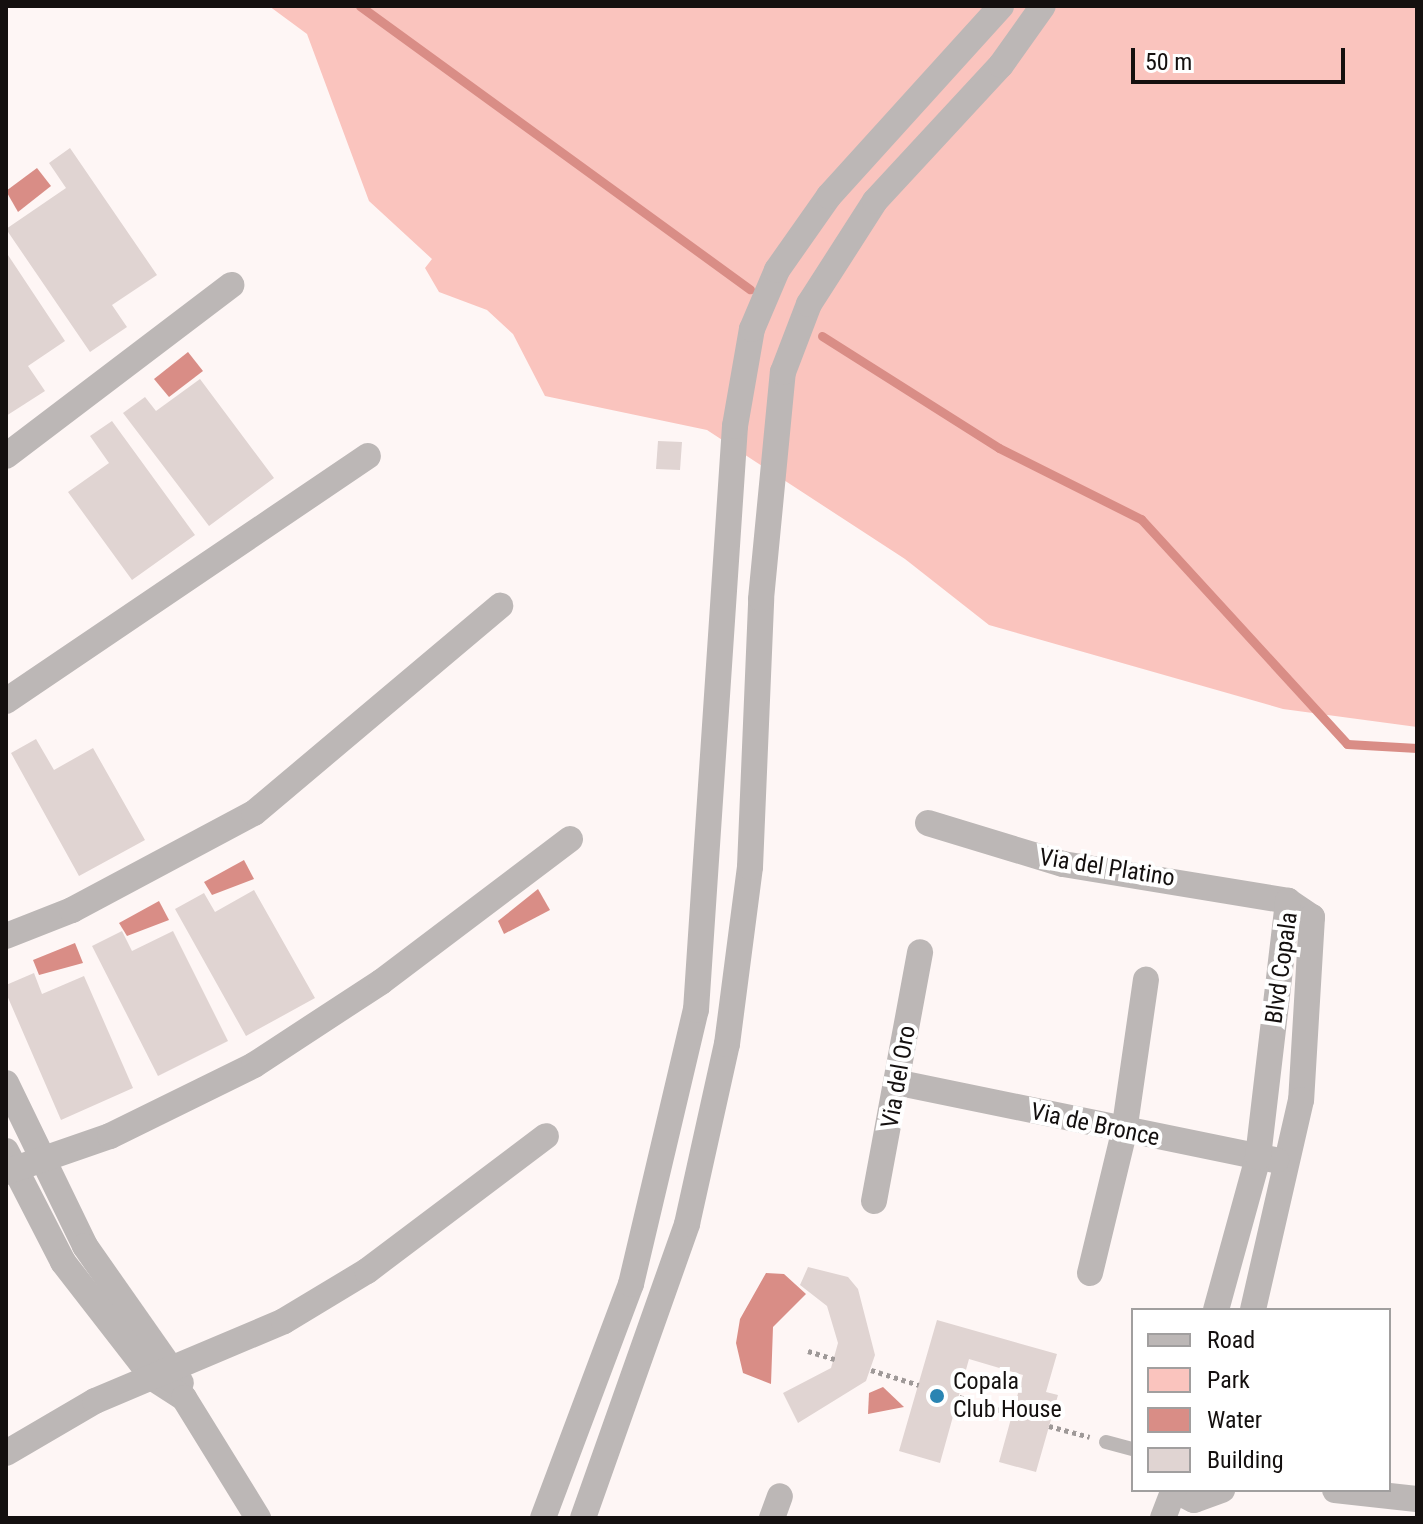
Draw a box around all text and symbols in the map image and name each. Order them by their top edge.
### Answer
scale bar [1135,32,1349,82]
text: 50 m [1145,48,1192,76]
street label: Via del Platino [1037,843,1177,893]
street label: Blvd Copala [1260,910,1304,1026]
street label: Via del Oro [876,1023,922,1131]
street label: Via de Bronce [1028,1097,1162,1153]
legend [1131,1308,1391,1492]
text: Road [1207,1326,1255,1354]
text: Park [1207,1366,1250,1394]
place label: Copala Club House [953,1368,1062,1424]
marker: Copala Club House [928,1387,946,1405]
text: Water [1207,1406,1262,1434]
text: Building [1207,1446,1284,1474]

